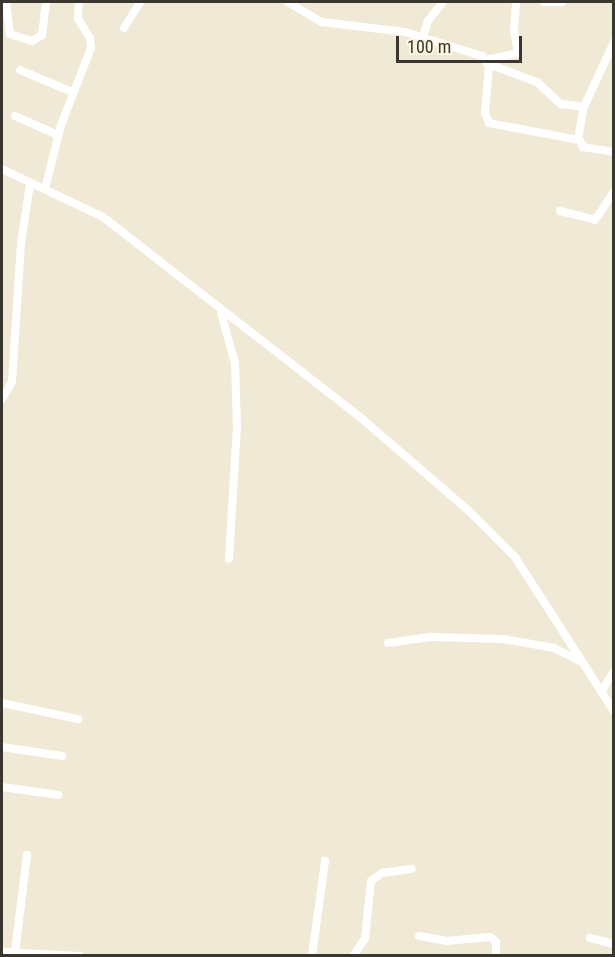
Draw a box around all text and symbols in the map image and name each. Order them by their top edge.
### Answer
scale bar [399,24,525,62]
text: 100 m [407,36,451,57]

